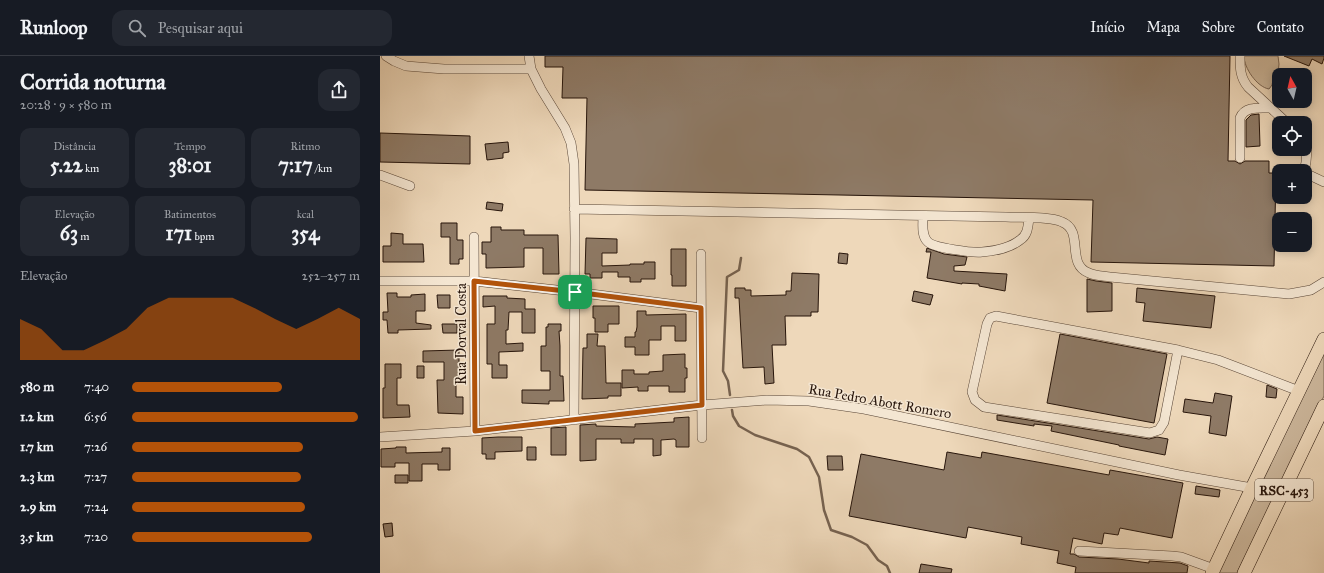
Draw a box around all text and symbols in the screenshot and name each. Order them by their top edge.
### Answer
search box [112,10,392,46]
text: Runloop [20,16,88,39]
icon: search [126,17,148,39]
text: Pesquisar aqui [158,19,243,37]
text: Início [1090,19,1125,36]
text: Mapa [1147,19,1180,36]
text: Sobre [1202,19,1235,36]
text: Contato [1257,19,1304,36]
text: Corrida noturna [20,68,166,95]
north arrow [1272,68,1312,108]
map controls [1272,68,1312,252]
button: share [318,69,360,111]
text: 20:28 · 9 × 580 m [20,97,112,113]
button: locate [1272,116,1312,156]
text: Distância [53,140,96,153]
text: Tempo [174,140,206,153]
text: Ritmo [291,140,320,153]
text: 5.22 [50,153,83,177]
text: 38:01 [168,153,212,177]
text: 7:17 [278,153,313,177]
text: km [83,162,99,175]
text: /km [313,162,332,175]
button: + [1272,164,1312,204]
text: Elevação [55,208,95,221]
text: Batimentos [164,208,216,221]
text: kcal [297,208,314,221]
button: − [1272,212,1312,252]
text: 63 [60,221,78,245]
text: 171 [166,221,192,245]
text: 354 [291,221,319,245]
text: m [78,230,90,243]
text: bpm [192,230,214,243]
text: Elevação [20,268,67,284]
text: 252–257 m [301,268,360,284]
pin [558,275,592,309]
icon: arrive [564,281,586,303]
street label: Rua Dorval Costa [453,283,470,385]
text: 580 m [20,379,54,395]
text: 7:40 [84,379,109,395]
street label: Rua Pedro Abott Romero [807,381,953,422]
text: 1.2 km [20,409,54,425]
text: 6:56 [84,409,107,425]
text: 1.7 km [20,439,54,455]
text: 7:26 [84,439,107,455]
text: 2.3 km [20,469,54,485]
text: 7:27 [84,469,107,485]
road number: RSC-453 [1255,479,1313,501]
text: 2.9 km [20,499,56,515]
text: 7:24 [84,499,108,515]
text: 3.5 km [20,529,54,545]
text: 7:20 [84,529,108,545]

